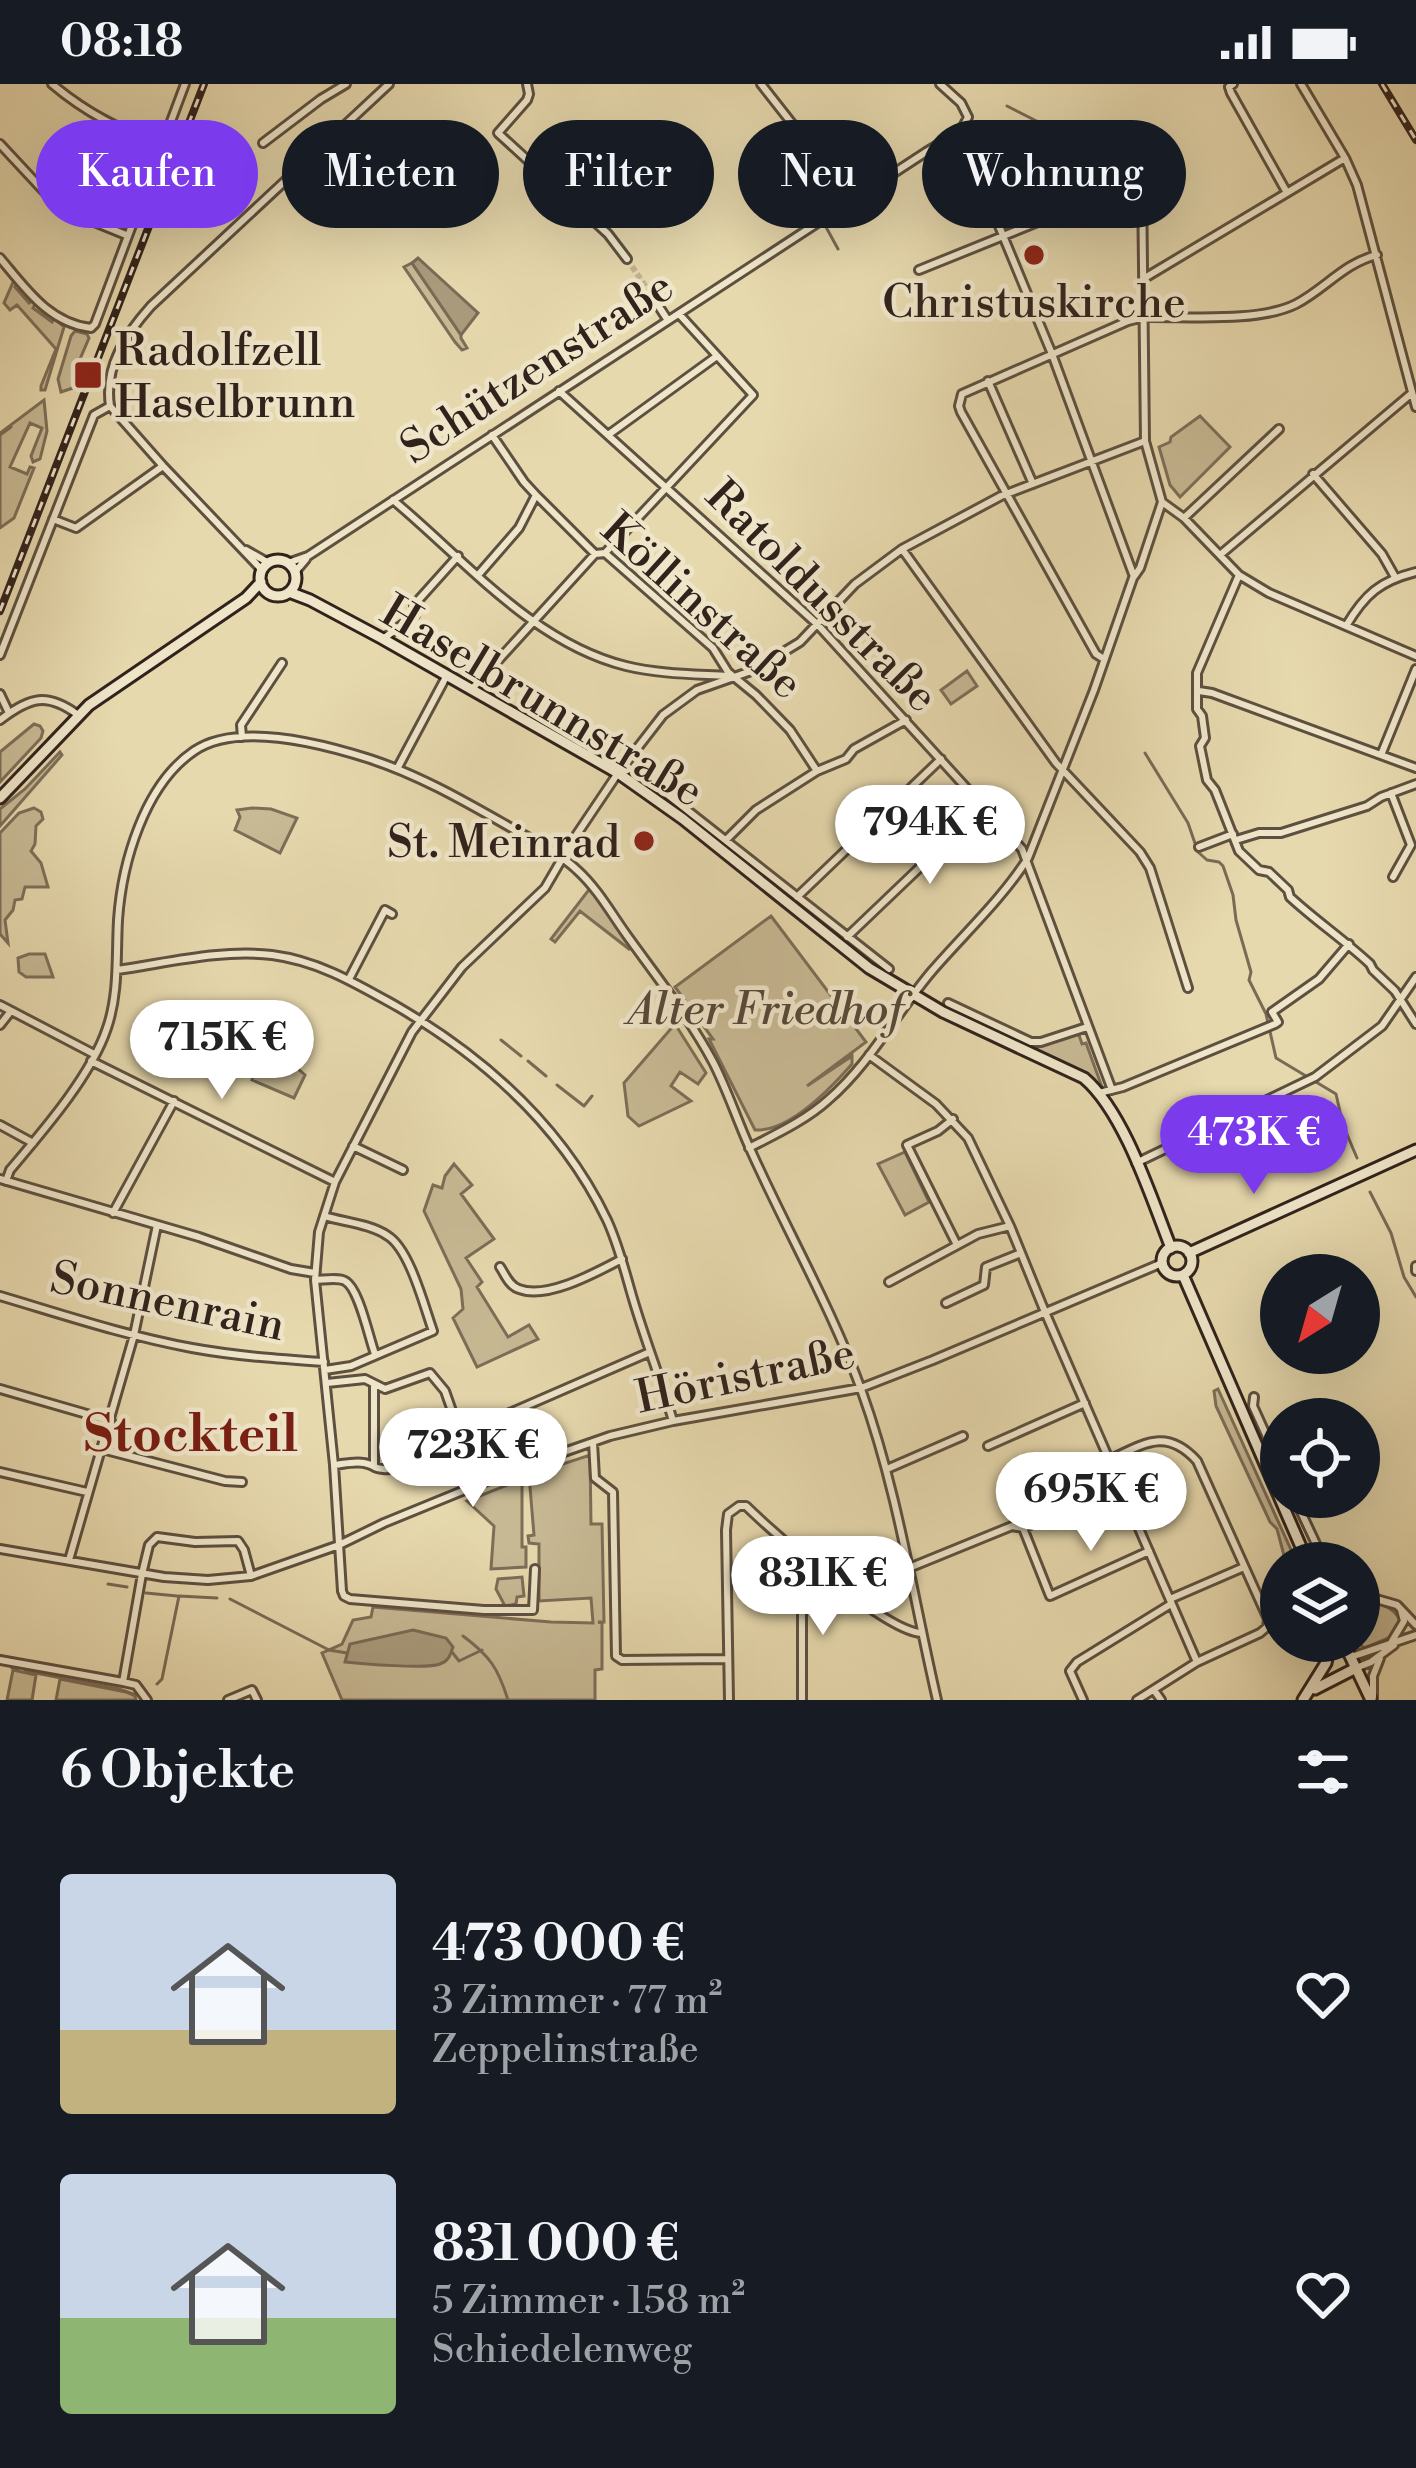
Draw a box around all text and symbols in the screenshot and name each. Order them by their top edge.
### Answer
text: 08:18 [60,14,183,71]
chip: Kaufen [36,120,258,228]
chip: Mieten [282,120,499,228]
chip: Filter [523,120,714,228]
chip: Neu [738,120,898,228]
chip: Wohnung [922,120,1186,228]
marker: Christuskirche [1021,242,1047,268]
street label: Schützenstraße [390,259,684,477]
place label: Christuskirche [882,275,1186,332]
place label: Radolfzell Haselbrunn [115,323,355,432]
marker: Radolfzell Haselbrunn [72,359,104,391]
street label: Ratoldusstraße [693,468,950,725]
street label: Köllinstraße [589,501,814,712]
street label: Haselbrunnstraße [370,583,713,821]
pin: 794K € [832,785,1028,887]
text: 794K € [862,799,998,848]
place label: St. Meinrad [387,815,620,872]
marker: St. Meinrad [631,828,657,854]
park label: Alter Friedhof [623,982,913,1039]
pin: 715K € [124,1000,320,1102]
text: 715K € [157,1014,287,1063]
pin: 473K € [1156,1095,1352,1197]
text: 473K € [1187,1109,1321,1158]
street label: Sonnenrain [45,1250,290,1355]
north arrow [1260,1254,1380,1374]
map controls [1260,1254,1380,1662]
street label: Höristraße [631,1325,860,1427]
button: locate [1260,1398,1380,1518]
district label: Stockteil [84,1404,298,1468]
pin: 723K € [375,1408,571,1510]
text: 723K € [406,1422,540,1471]
pin: 695K € [993,1452,1189,1554]
text: 695K € [1023,1466,1159,1515]
pin: 831K € [725,1536,921,1638]
button: layers [1260,1542,1380,1662]
text: 831K € [758,1550,888,1599]
icon: filters [1290,1739,1356,1805]
text: 6 Objekte [60,1740,295,1804]
text: 473 000 € [432,1913,685,1977]
icon: home [156,1922,300,2066]
icon: heart [1290,1961,1356,2027]
text: 3 Zimmer · 77 m² [432,1977,722,2026]
text: Zeppelinstraße [432,2026,699,2075]
text: 831 000 € [432,2213,679,2277]
icon: home [156,2222,300,2366]
icon: heart [1290,2261,1356,2327]
text: 5 Zimmer · 158 m² [432,2277,745,2326]
text: Schiedelenweg [432,2326,692,2375]

